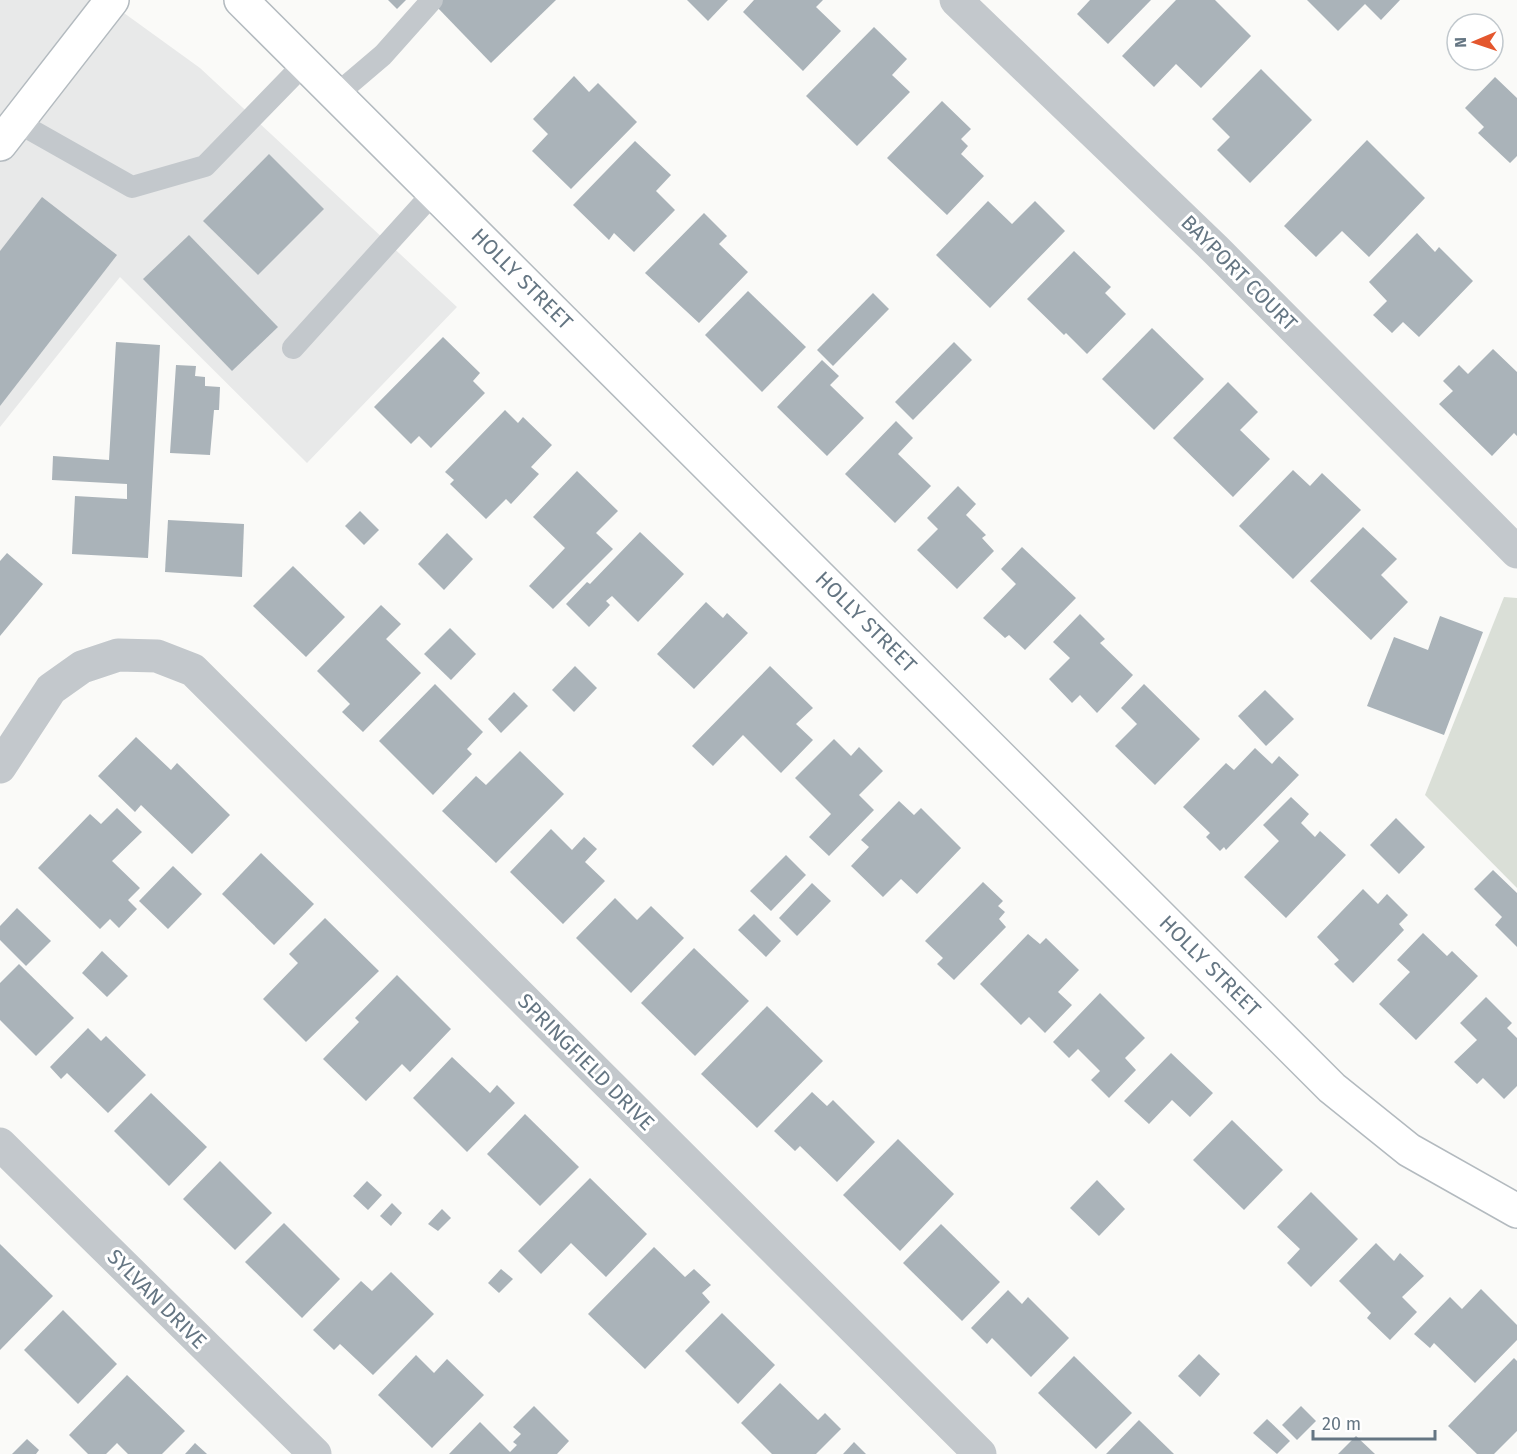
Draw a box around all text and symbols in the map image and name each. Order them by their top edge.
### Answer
north arrow [1445,12,1505,72]
text: N [1451,37,1470,48]
street label: BAYPORT COURT [1176,210,1303,337]
street label: HOLLY STREET [466,223,578,335]
street label: HOLLY STREET [810,566,922,678]
street label: HOLLY STREET [1154,910,1266,1022]
street label: SPRINGFIELD DRIVE [512,988,660,1136]
street label: SYLVAN DRIVE [102,1244,212,1354]
scale bar [1313,1403,1434,1441]
text: 20 m [1322,1413,1361,1435]

